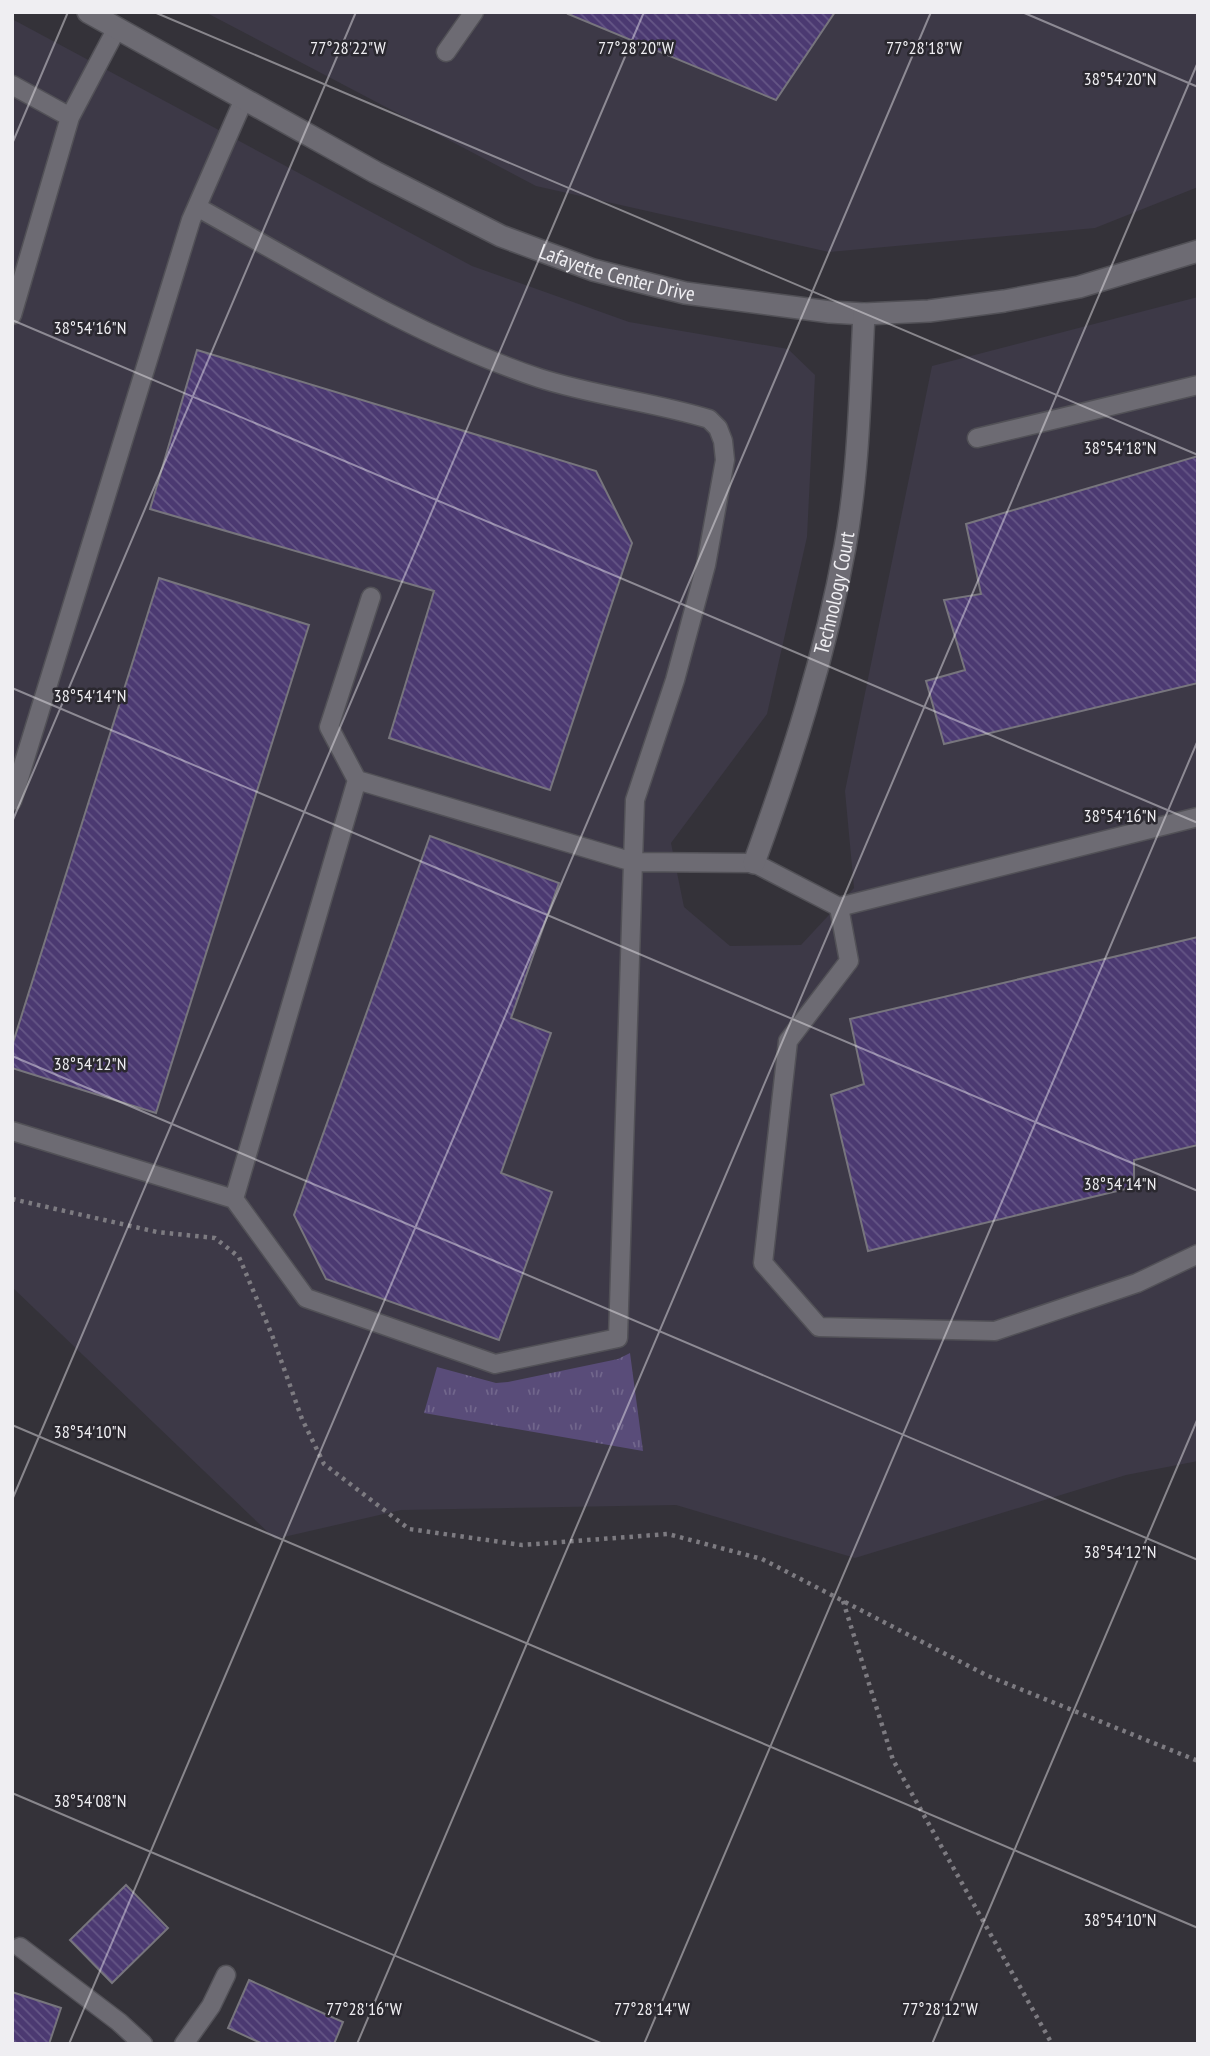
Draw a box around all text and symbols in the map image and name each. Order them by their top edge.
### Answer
text: 77°28'22"W [310,36,386,59]
text: 77°28'20"W [598,36,674,59]
text: 77°28'18"W [886,36,962,59]
text: 38°54'20"N [1084,67,1156,90]
street label: Lafayette Center Drive [535,237,697,307]
text: 38°54'16"N [54,316,126,339]
text: 38°54'18"N [1084,436,1156,459]
street label: Technology Court [807,530,860,657]
text: 38°54'14"N [54,684,126,707]
text: 38°54'16"N [1084,804,1156,827]
text: 38°54'12"N [54,1052,126,1075]
text: 38°54'14"N [1084,1172,1156,1195]
text: 38°54'10"N [54,1420,126,1443]
text: 38°54'12"N [1084,1540,1156,1563]
text: 38°54'08"N [54,1789,126,1812]
text: 38°54'10"N [1084,1908,1156,1931]
text: 77°28'16"W [326,1997,402,2020]
text: 77°28'14"W [614,1997,690,2020]
text: 77°28'12"W [902,1997,978,2020]

